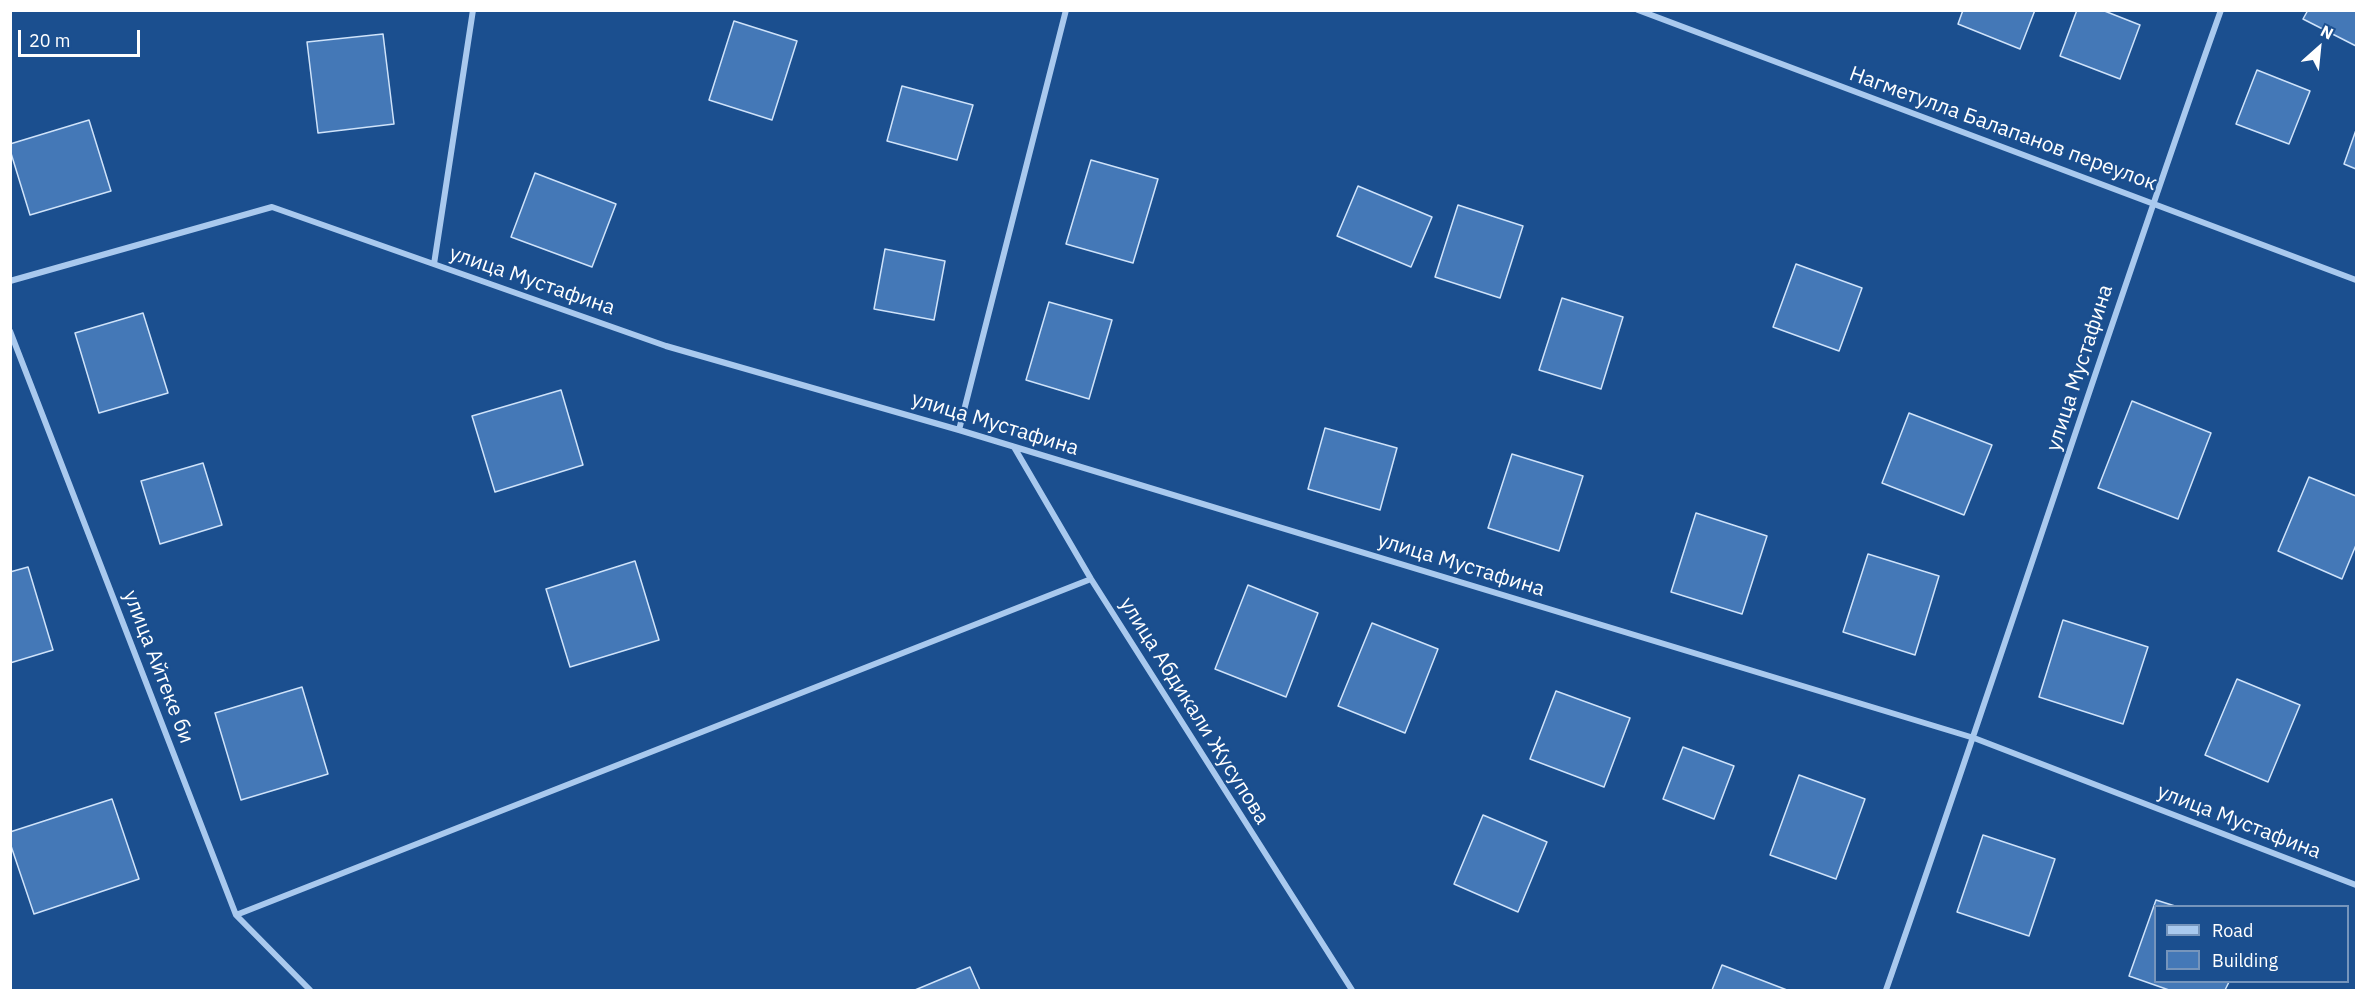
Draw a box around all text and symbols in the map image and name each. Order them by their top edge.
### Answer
scale bar [21,18,142,56]
north arrow [2289,18,2349,78]
text: N [2317,20,2337,44]
text: 20 m [29,29,71,52]
street label: Нагметулла Балапанов переулок [1846,61,2160,197]
street label: улица Мустафина [446,241,618,321]
street label: улица Мустафина [2041,282,2119,454]
street label: улица Мустафина [908,387,1082,461]
street label: улица Мустафина [1374,528,1548,602]
street label: улица Айтеке би [117,587,199,747]
street label: улица Абдикали Жусупова [1114,593,1274,829]
street label: улица Мустафина [2153,779,2325,865]
legend [2154,905,2349,983]
text: Road [2212,919,2253,942]
text: Building [2212,949,2278,972]

